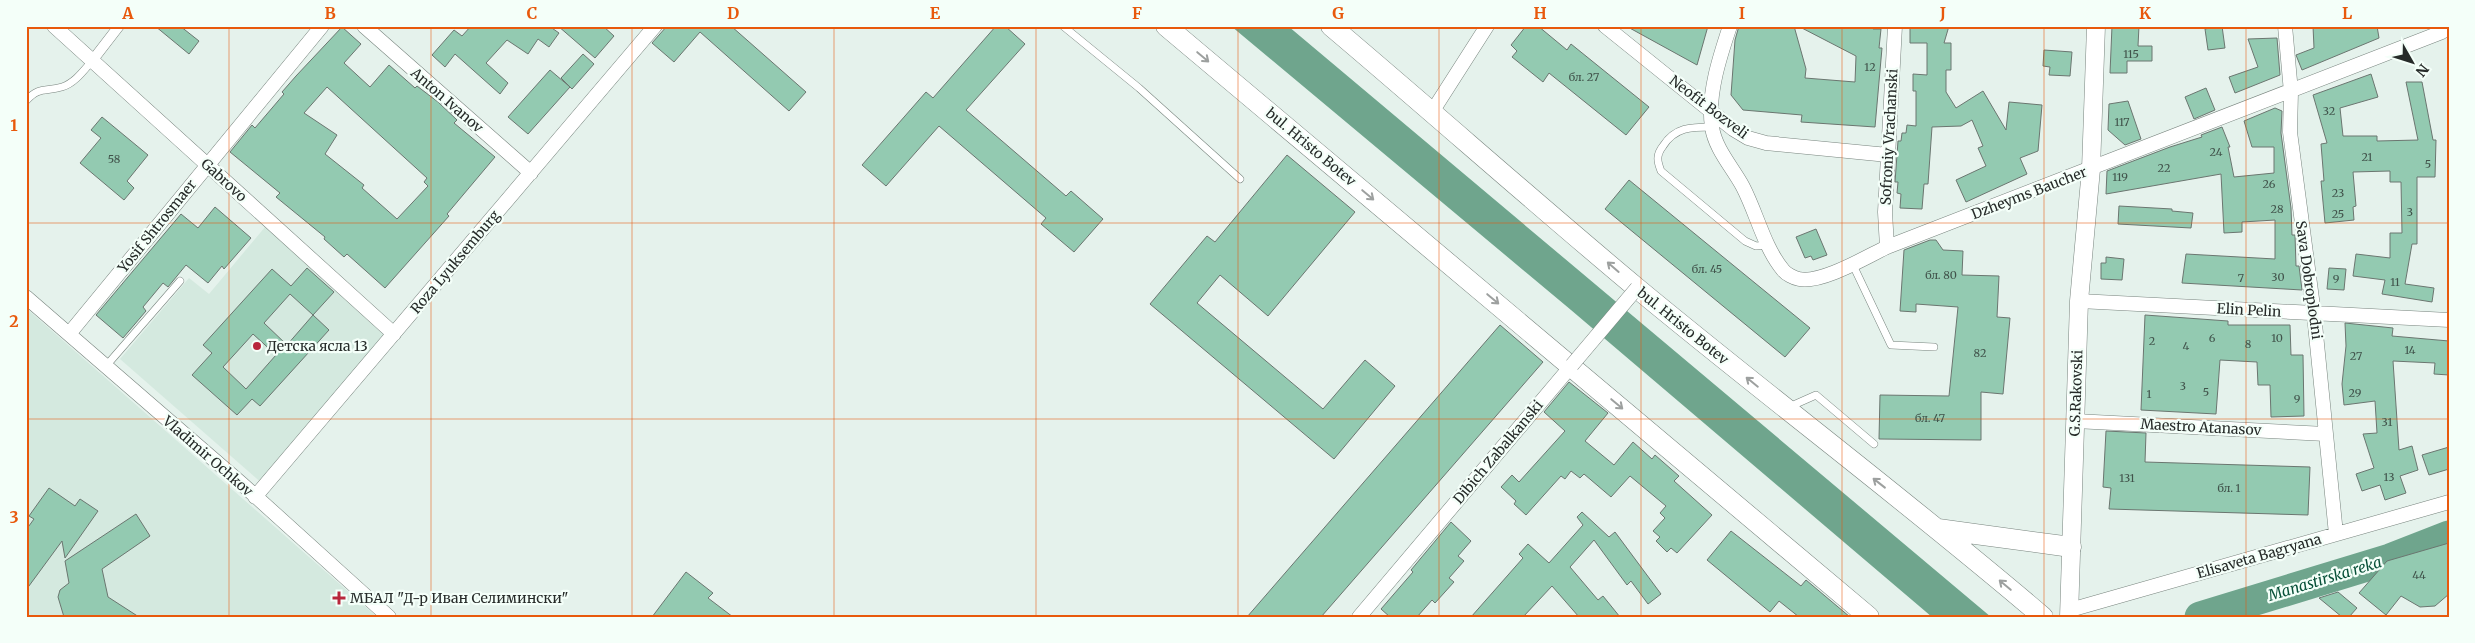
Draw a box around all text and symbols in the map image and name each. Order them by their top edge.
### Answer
text: A [121,3,134,23]
text: B [324,3,336,23]
text: C [527,3,537,23]
text: D [727,3,739,23]
text: E [930,3,941,23]
text: F [1132,3,1142,23]
text: G [1332,3,1344,23]
text: H [1533,3,1547,23]
text: I [1739,3,1745,23]
text: J [1939,3,1946,23]
text: K [2139,3,2151,23]
text: L [2342,3,2352,23]
north arrow [2388,38,2438,88]
house number: 115 [2123,47,2139,61]
one-way arrow [1196,52,1209,63]
house number: 12 [1864,60,1876,74]
text: N [2412,60,2433,80]
street label: Anton Ivanov [406,63,488,137]
street label: Sofroniy Vrachanski [1876,68,1902,206]
house number: бл. 27 [1569,70,1599,84]
street label: Neofit Bozveli [1666,71,1752,143]
street label: bul. Hristo Botev [1262,103,1361,191]
house number: 32 [2323,104,2335,118]
text: 1 [10,115,18,135]
house number: 117 [2114,115,2130,129]
house number: 24 [2210,145,2223,159]
house number: 21 [2361,150,2373,164]
house number: 58 [108,152,121,166]
street label: Gabrovo [197,155,251,205]
house number: 5 [2425,157,2431,171]
house number: 22 [2158,161,2170,175]
street label: Dzheyms Baucher [1969,163,2089,223]
house number: 119 [2112,170,2128,184]
street label: Yosif Shtrosmaer [113,176,200,277]
house number: 26 [2263,177,2276,191]
house number: 23 [2332,186,2344,200]
one-way arrow [1361,190,1374,201]
house number: 28 [2271,202,2284,216]
house number: 3 [2407,205,2413,219]
street label: Roza Lyuksemburg [406,206,504,317]
house number: 25 [2332,207,2344,221]
street label: Sava Dobroplodni [2292,220,2326,341]
one-way arrow [1607,262,1620,273]
house number: бл. 45 [1692,262,1722,276]
house number: бл. 80 [1925,268,1957,282]
house number: 30 [2271,270,2285,284]
house number: 7 [2238,271,2244,285]
house number: 9 [2333,272,2340,286]
house number: 11 [2390,275,2400,289]
street label: bul. Hristo Botev [1633,283,1733,369]
one-way arrow [1486,294,1499,305]
street label: Elin Pelin [2216,299,2282,321]
text: 2 [9,311,19,331]
house number: 6 [2209,331,2216,345]
house number: 10 [2271,331,2283,345]
house number: 2 [2149,334,2155,348]
place label: Детска ясла 13 [267,337,368,355]
house number: 8 [2245,337,2252,351]
house number: 4 [2183,339,2190,353]
marker: Детска ясла 13 [251,340,263,352]
house number: 14 [2404,343,2416,357]
house number: 82 [1974,346,1986,360]
street label: G.S.Rakovski [2065,349,2087,437]
house number: 27 [2350,349,2362,363]
one-way arrow [1746,376,1759,387]
house number: 3 [2180,379,2186,393]
house number: 5 [2203,385,2209,399]
house number: 29 [2349,386,2362,400]
house number: 1 [2147,387,2152,401]
house number: 9 [2294,392,2301,406]
street label: Dibich Zabalkanski [1449,396,1547,508]
one-way arrow [1611,398,1624,410]
street label: Vladimir Ochkov [158,411,258,501]
house number: бл. 47 [1915,411,1945,425]
street label: Maestro Atanasov [2140,415,2263,439]
house number: 31 [2382,415,2392,429]
house number: 13 [2384,470,2394,484]
house number: 131 [2119,471,2135,485]
one-way arrow [1872,478,1886,488]
house number: бл. 1 [2217,481,2241,495]
text: 3 [9,507,19,527]
street label: Elisaveta Bagryana [2195,529,2324,582]
water label: Manastirska reka [2265,552,2384,605]
house number: 44 [2412,568,2426,582]
one-way arrow [1999,580,2012,591]
place label: МБАЛ "Д-р Иван Селимински" [350,589,569,607]
marker: МБАЛ "Д-р Иван Селимински" [332,591,346,605]

